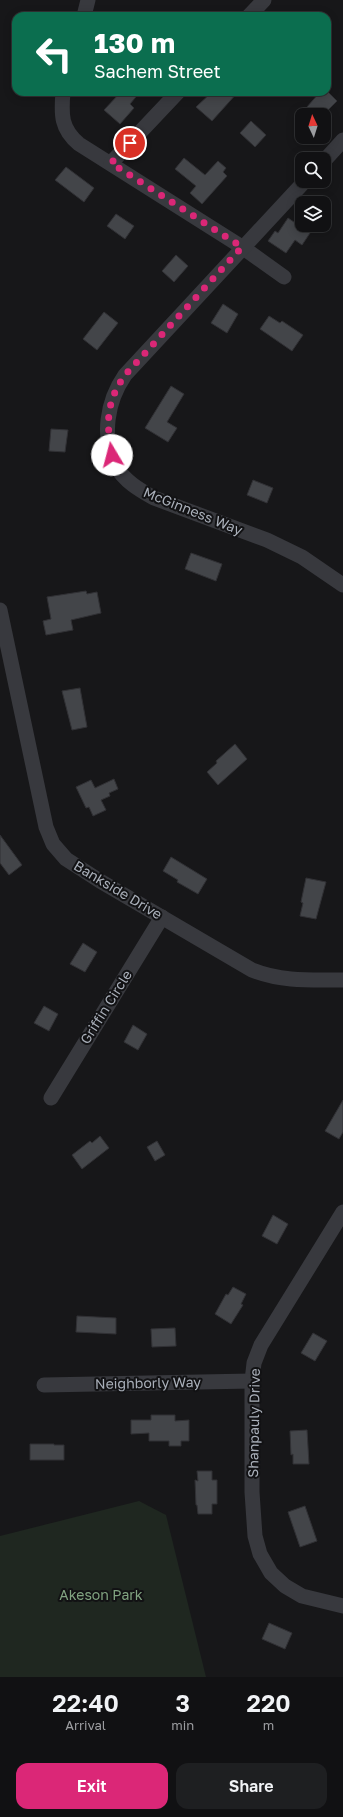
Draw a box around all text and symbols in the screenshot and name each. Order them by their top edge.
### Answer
text: 130 m [94,26,175,59]
icon: left [28,28,80,80]
text: Sachem Street [94,60,221,82]
north arrow [295,108,331,144]
map controls [295,108,331,232]
pin [113,126,147,160]
icon: arrive [119,132,141,154]
button: search [295,152,331,188]
button: layers [295,196,331,232]
position arrow [91,434,133,476]
street label: McGinness Way [141,483,245,538]
street label: Bankside Drive [71,857,165,923]
street label: Griffin Circle [76,967,135,1047]
street label: Shanpauly Drive [244,1368,263,1478]
street label: Neighborly Way [95,1373,201,1392]
park label: Akeson Park [59,1586,143,1603]
text: 22:40 [52,1688,119,1717]
text: 3 [176,1688,190,1717]
text: 220 [247,1688,291,1717]
text: Arrival [65,1717,106,1733]
text: min [171,1717,194,1733]
text: m [263,1717,274,1733]
button: Exit [16,1763,168,1809]
button: Share [176,1763,327,1809]

